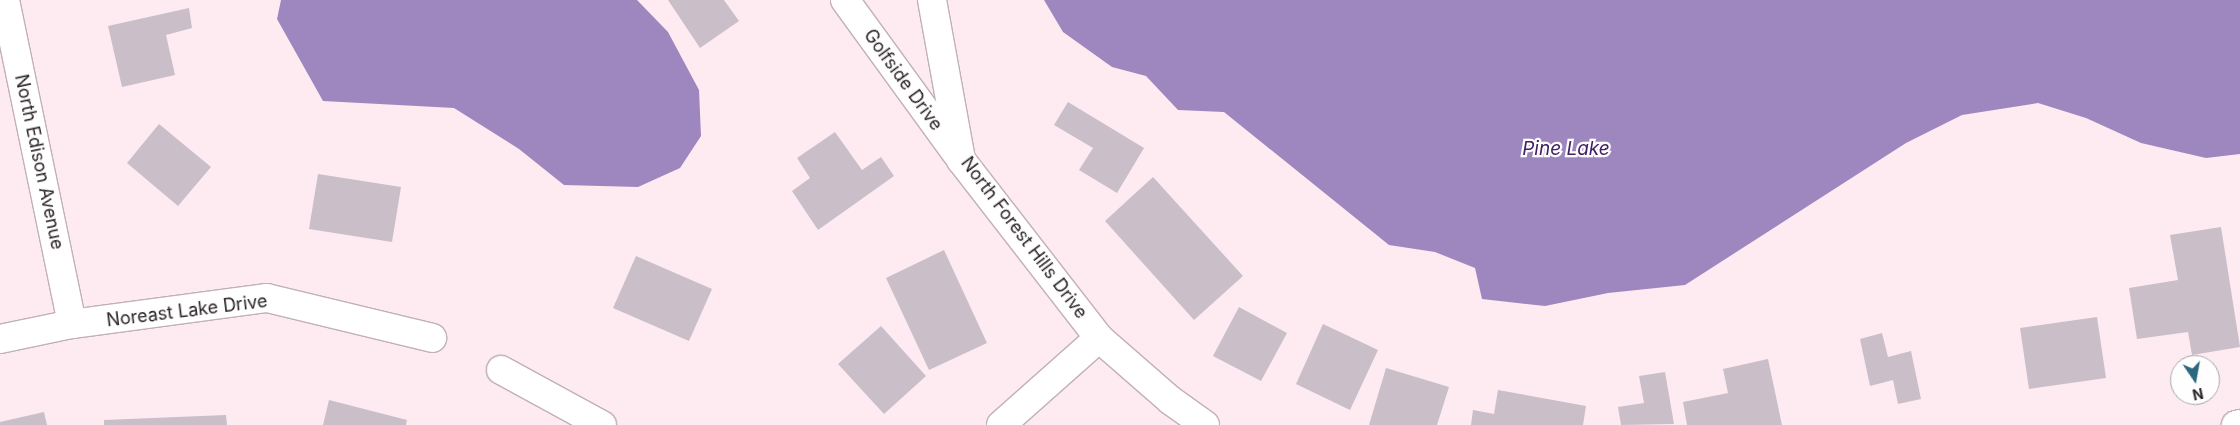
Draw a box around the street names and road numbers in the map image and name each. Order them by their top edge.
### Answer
street label: Golfside Drive [859,25,947,135]
street label: North Edison Avenue [10,72,68,252]
street label: North Forest Hills Drive [956,153,1092,323]
street label: Noreast Lake Drive [105,290,269,332]

